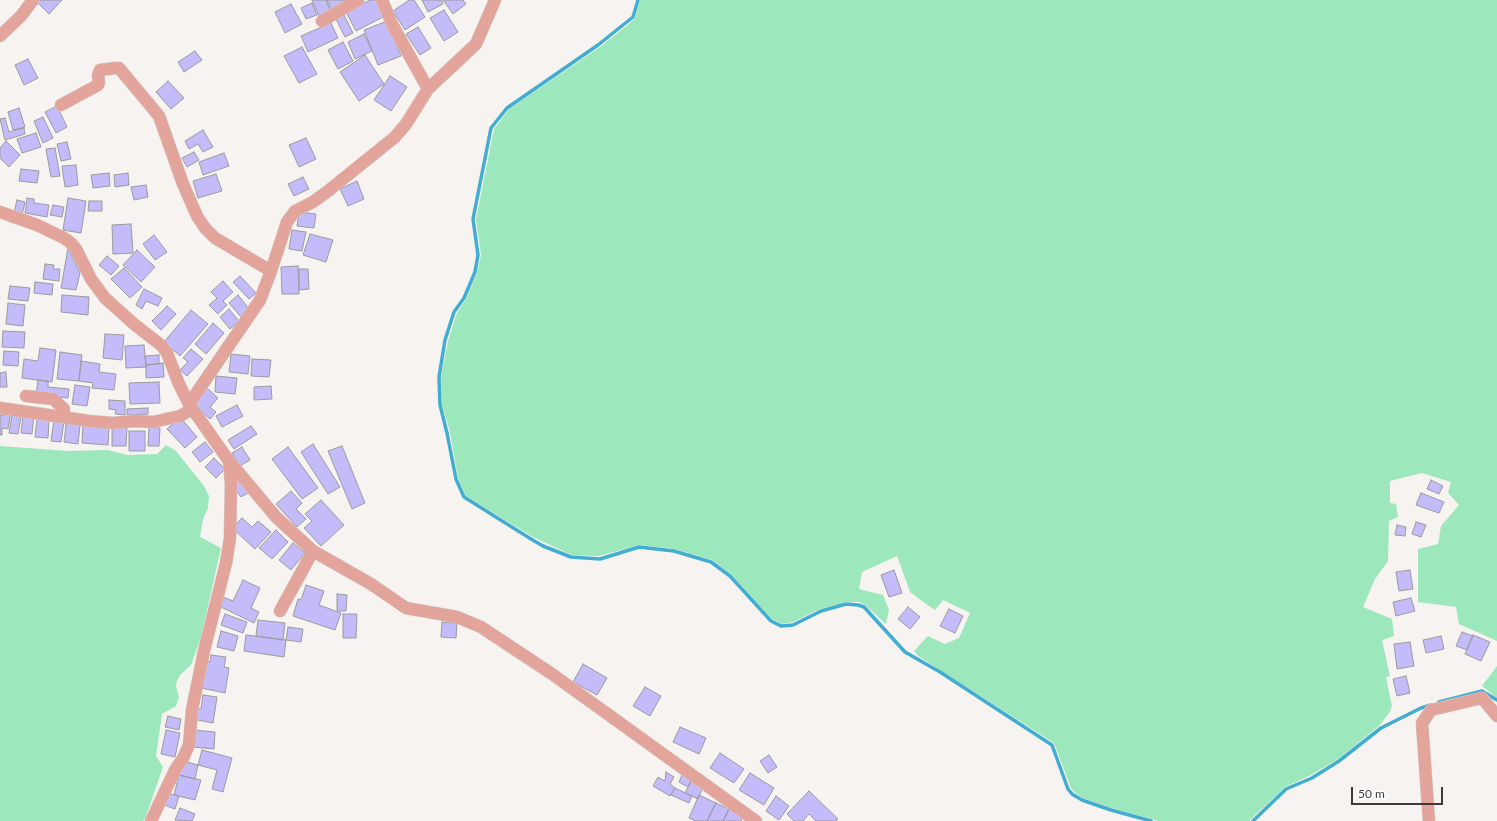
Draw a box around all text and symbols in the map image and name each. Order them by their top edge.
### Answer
scale bar [1353,779,1445,805]
text: 50 m [1358,786,1385,801]

